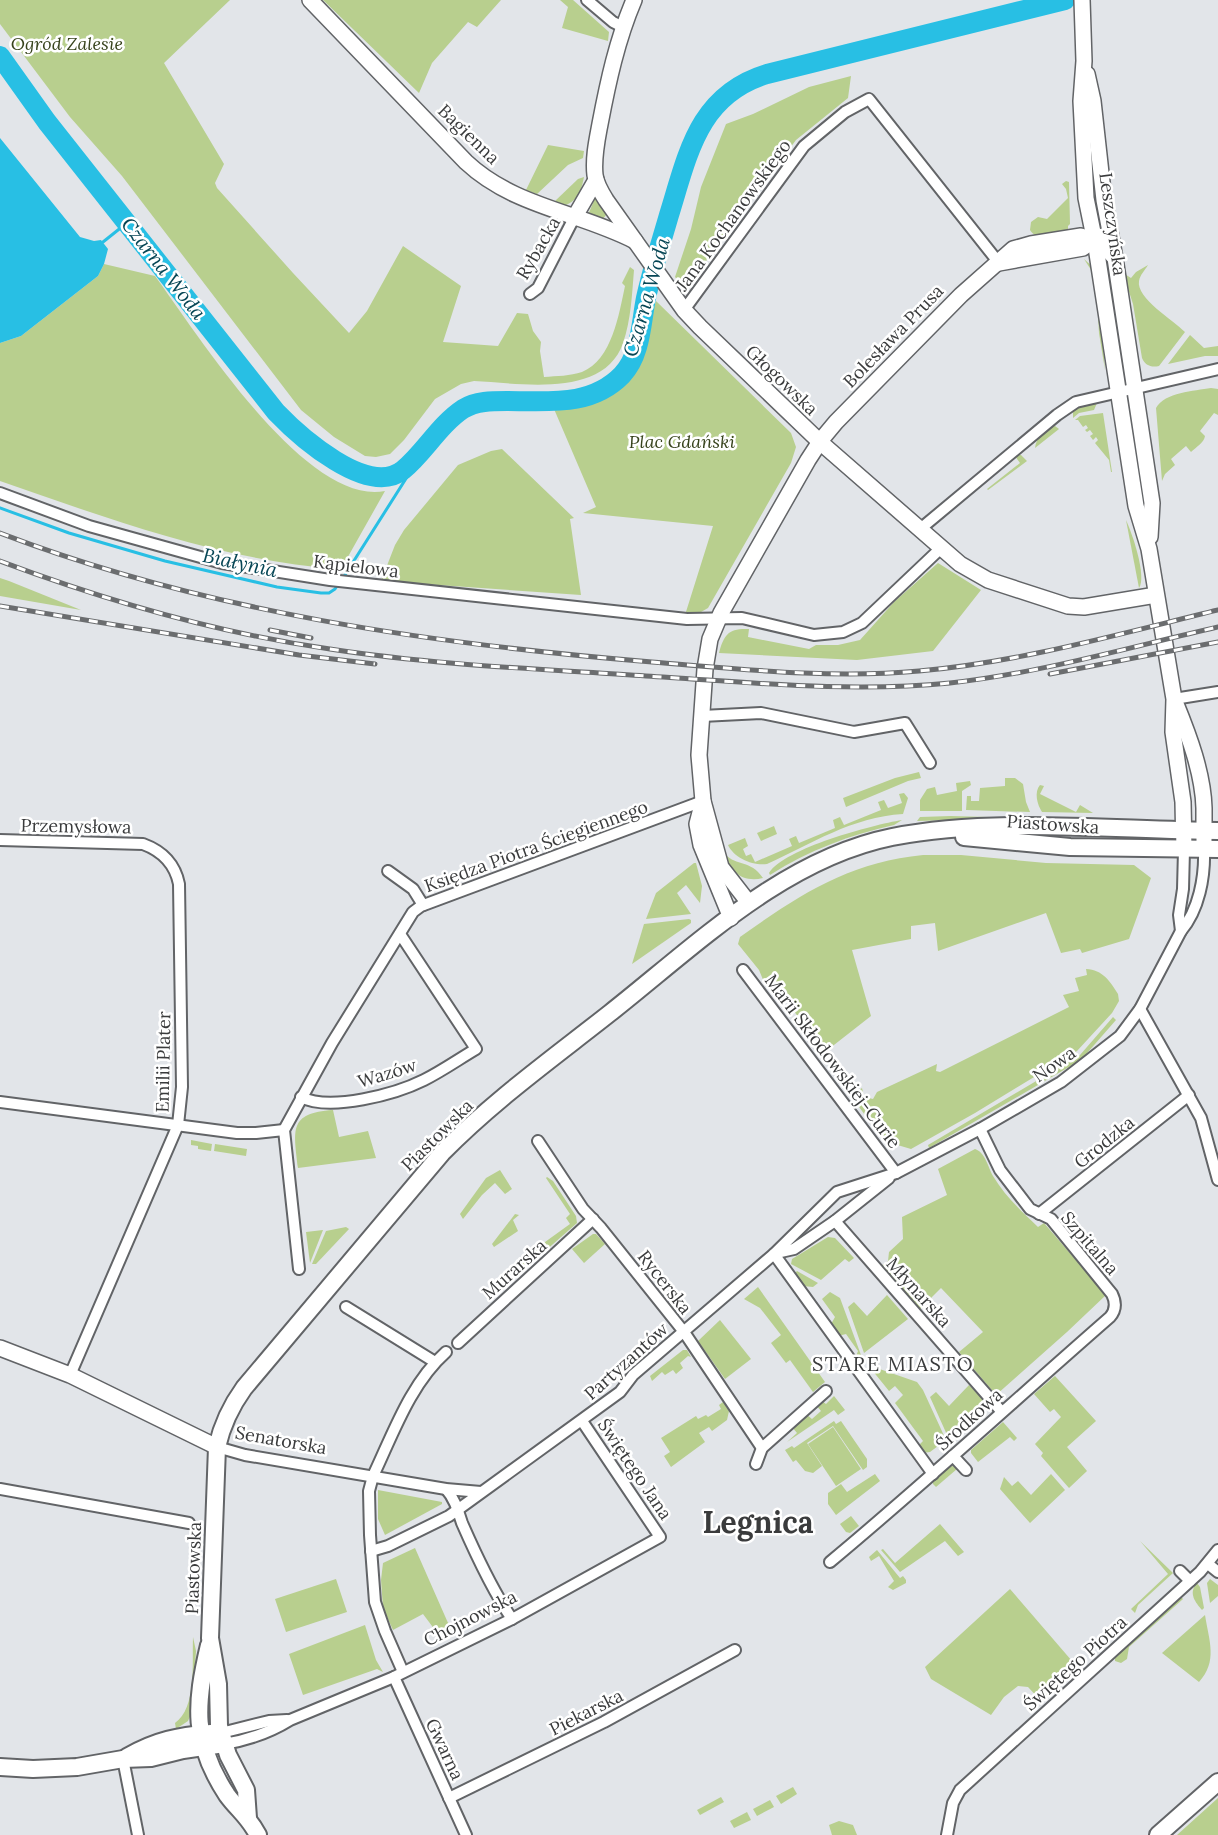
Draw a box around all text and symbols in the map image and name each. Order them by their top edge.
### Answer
park label: Ogród Zalesie [11,32,123,55]
street label: Bagienna [433,99,505,169]
street label: Jana Kochanowskiego [670,135,796,296]
street label: Leszczyńska [1094,171,1132,277]
water label: Czarna Woda [116,212,212,324]
street label: Rybacka [511,212,565,284]
water label: Czarna Woda [617,234,675,359]
street label: Bolesława Prusa [838,280,948,392]
street label: Głogowska [741,340,823,420]
park label: Plac Gdański [629,430,735,453]
water label: Białynia [200,542,280,582]
street label: Kąpielowa [312,549,400,583]
street label: Księdza Piotra Ściegiennego [421,795,651,897]
street label: Piastowska [1006,809,1100,839]
street label: Przemysłowa [20,814,132,838]
street label: Marii Skłodowskiej-Curie [760,969,906,1153]
street label: Emilii Plater [151,1011,175,1113]
street label: Nowa [1028,1041,1080,1087]
street label: Wazów [355,1053,420,1093]
street label: Piastowska [396,1094,478,1176]
street label: Grodzka [1069,1111,1139,1173]
street label: Szpitalna [1056,1206,1124,1280]
street label: Murarska [477,1234,551,1304]
street label: Rycerska [633,1245,697,1319]
street label: Młynarska [881,1252,957,1332]
street label: Partyzantów [579,1317,673,1405]
district label: STARE MIASTO [812,1351,974,1376]
street label: Środkowa [931,1383,1007,1455]
street label: Świętego Jana [593,1414,677,1524]
street label: Senatorska [233,1421,329,1459]
district label: Legnica [702,1503,814,1542]
street label: Piastowska [180,1521,206,1615]
street label: Chojnowska [420,1585,520,1651]
street label: Świętego Piotra [1018,1610,1132,1716]
street label: Piekarska [545,1684,627,1740]
street label: Gwarna [421,1715,469,1783]

